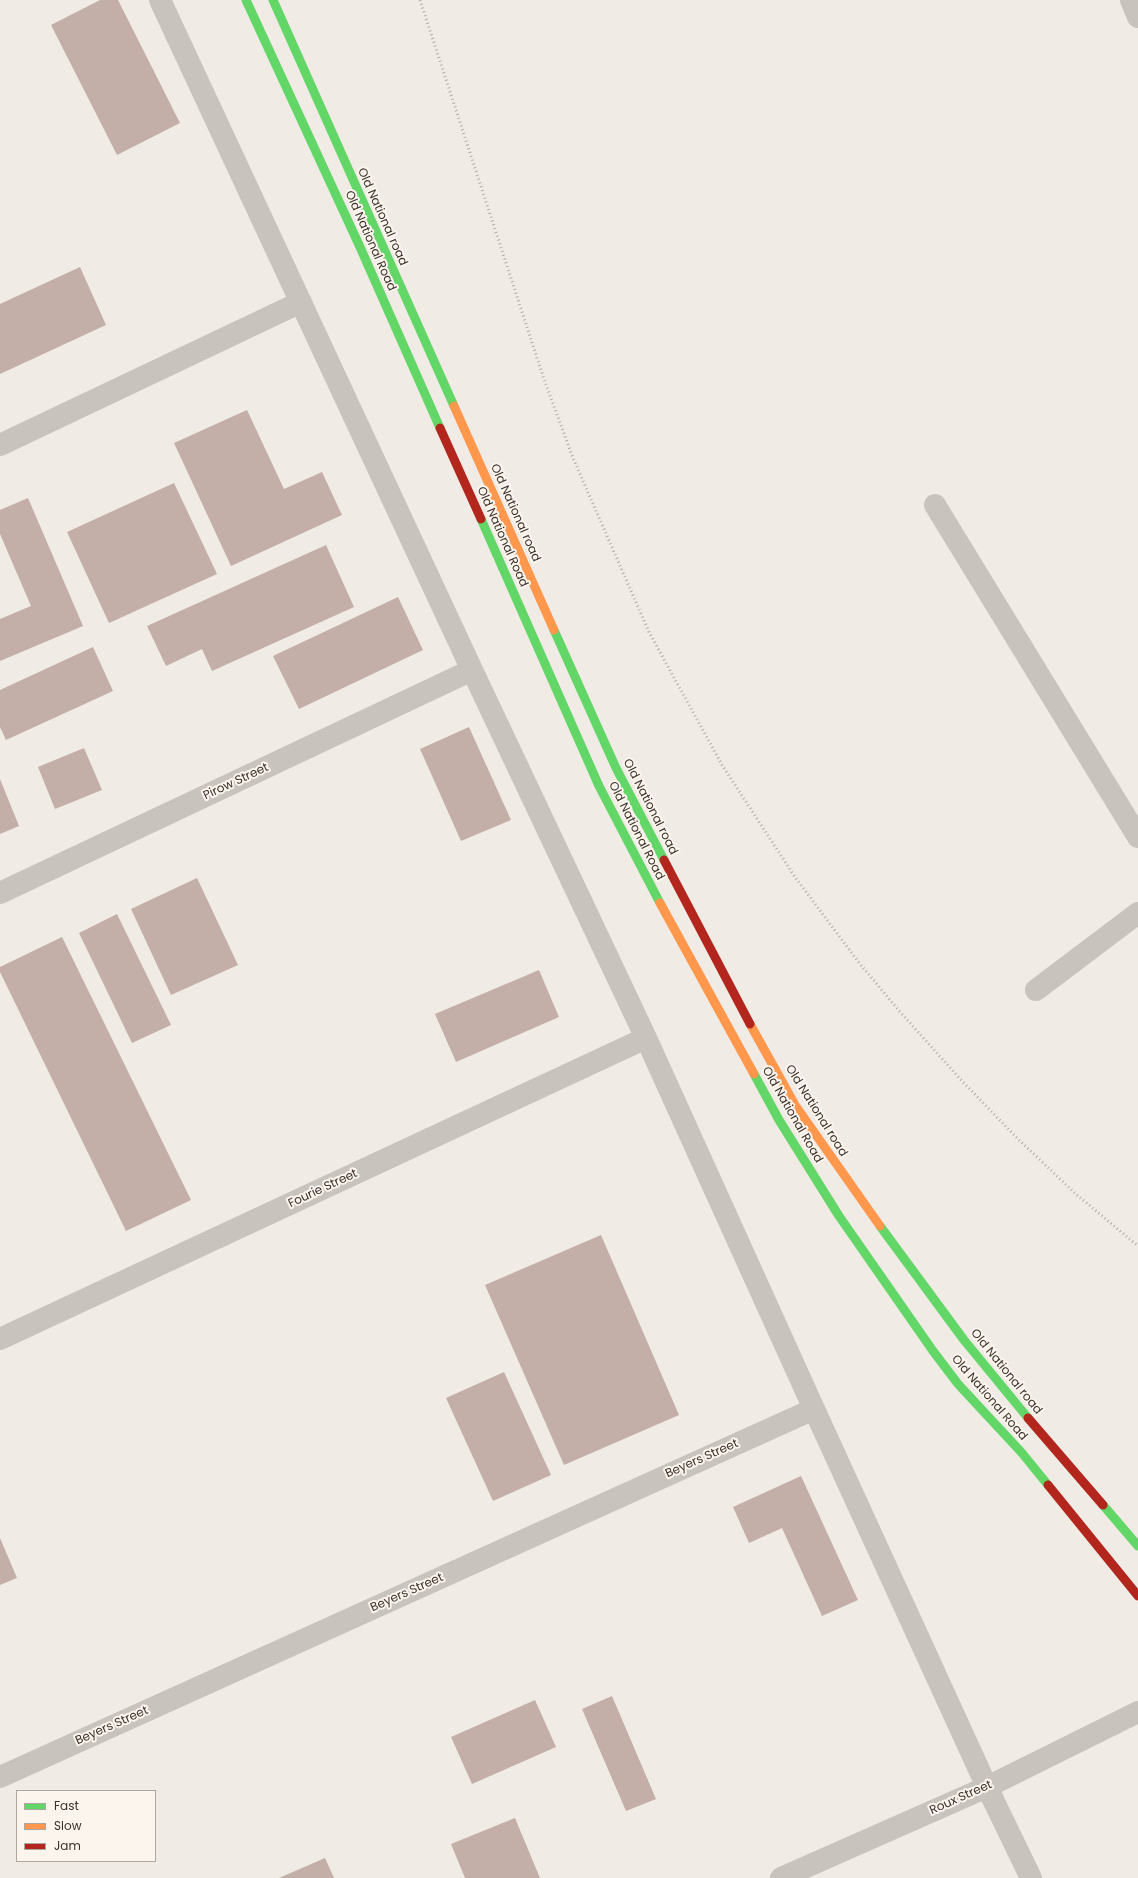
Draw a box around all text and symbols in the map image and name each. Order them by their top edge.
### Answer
street label: Old National road [354,166,410,268]
street label: Old National Road [341,189,399,293]
street label: Old National road [487,462,543,564]
street label: Old National Road [473,485,531,589]
street label: Old National road [620,757,680,857]
street label: Pirow Street [201,761,271,803]
street label: Old National Road [605,779,667,883]
street label: Old National road [782,1062,850,1160]
street label: Old National Road [759,1064,825,1166]
street label: Fourie Street [286,1167,360,1211]
street label: Old National road [967,1326,1045,1418]
street label: Old National Road [948,1352,1030,1444]
street label: Beyers Street [663,1437,741,1481]
street label: Beyers Street [368,1571,446,1615]
street label: Beyers Street [73,1704,151,1748]
street label: Roux Street [928,1778,994,1818]
legend [16,1790,156,1862]
text: Fast [54,1797,79,1814]
text: Slow [54,1817,82,1834]
text: Jam [54,1837,81,1854]

